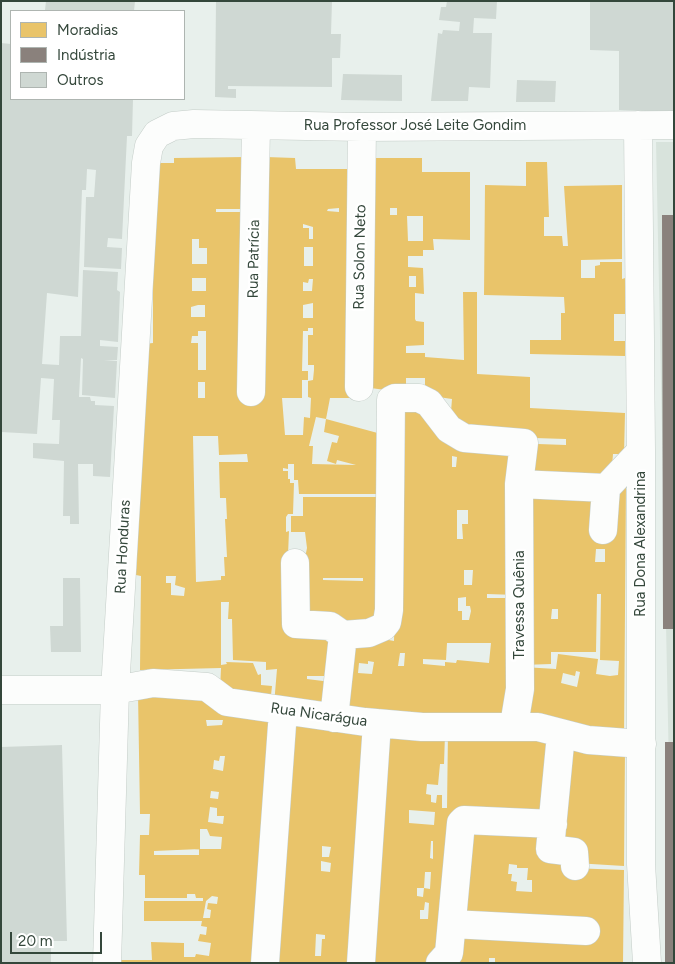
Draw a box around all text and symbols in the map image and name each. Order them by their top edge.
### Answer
legend [10,10,185,100]
text: Moradias [57,21,118,39]
text: Indústria [57,46,115,64]
text: Outros [57,71,103,89]
street label: Rua Professor José Leite Gondim [304,117,526,135]
street label: Rua Solon Neto [350,204,370,310]
street label: Rua Patrícia [244,219,264,299]
street label: Rua Dona Alexandrina [632,471,650,617]
street label: Rua Honduras [112,499,134,595]
street label: Travessa Quênia [511,550,529,660]
street label: Rua Nicarágua [269,699,369,731]
scale bar [12,922,105,954]
text: 20 m [18,932,52,950]

